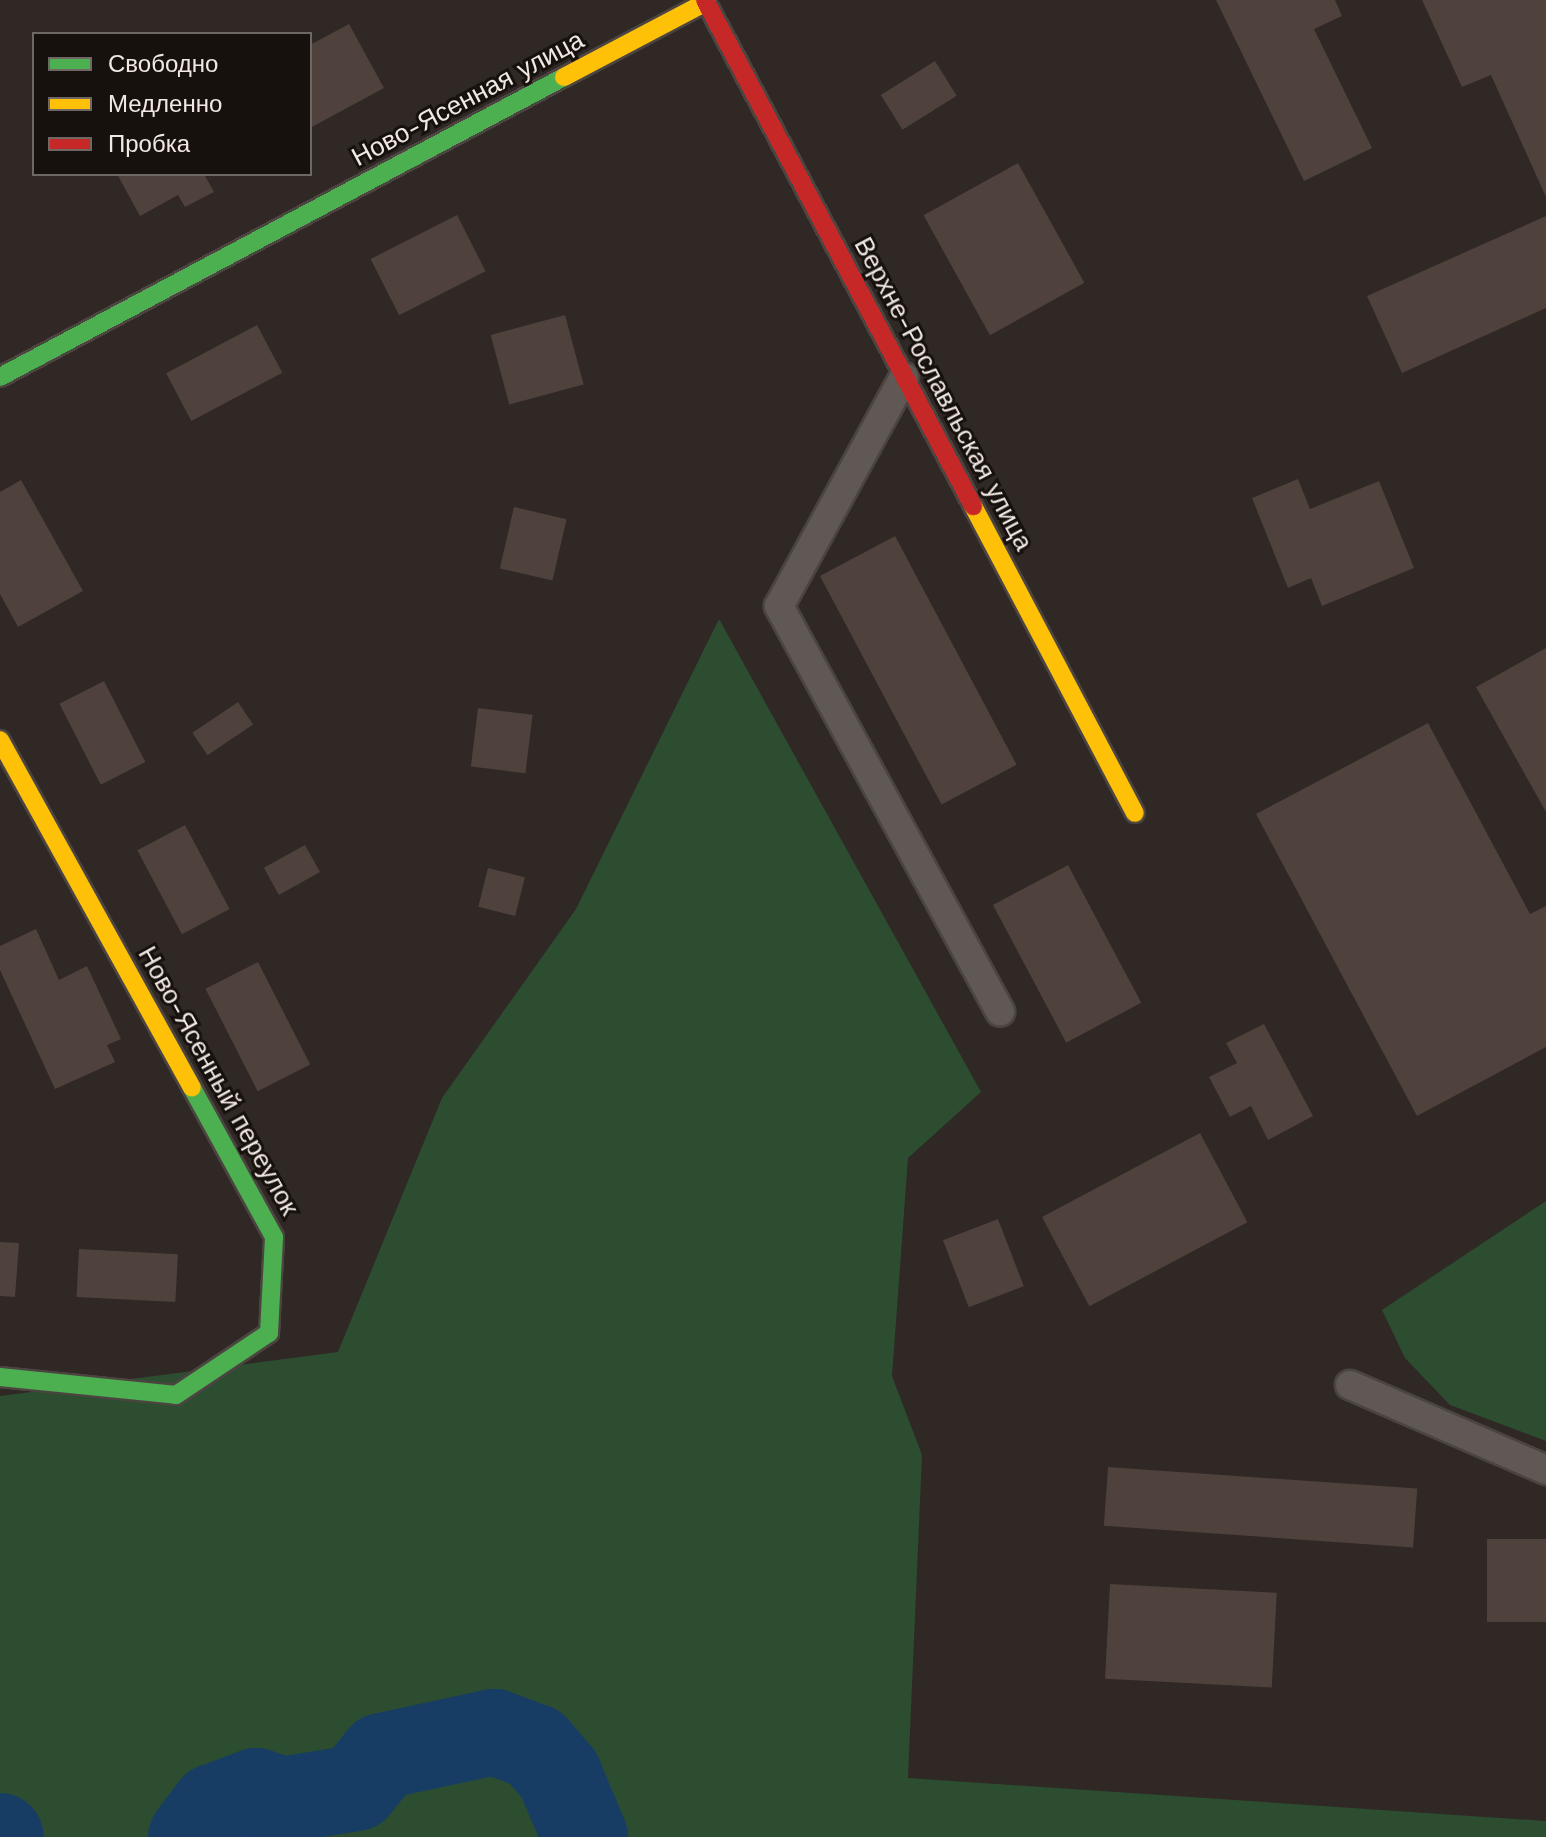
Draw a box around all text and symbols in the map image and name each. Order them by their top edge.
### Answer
street label: Ново-Ясенная улица [347,25,589,173]
legend [32,32,312,176]
text: Свободно [108,50,218,78]
text: Медленно [108,90,222,118]
text: Пробка [108,130,190,158]
street label: Верхне-Рославльская улица [847,232,1039,556]
street label: Ново-Ясенный переулок [131,941,305,1221]

